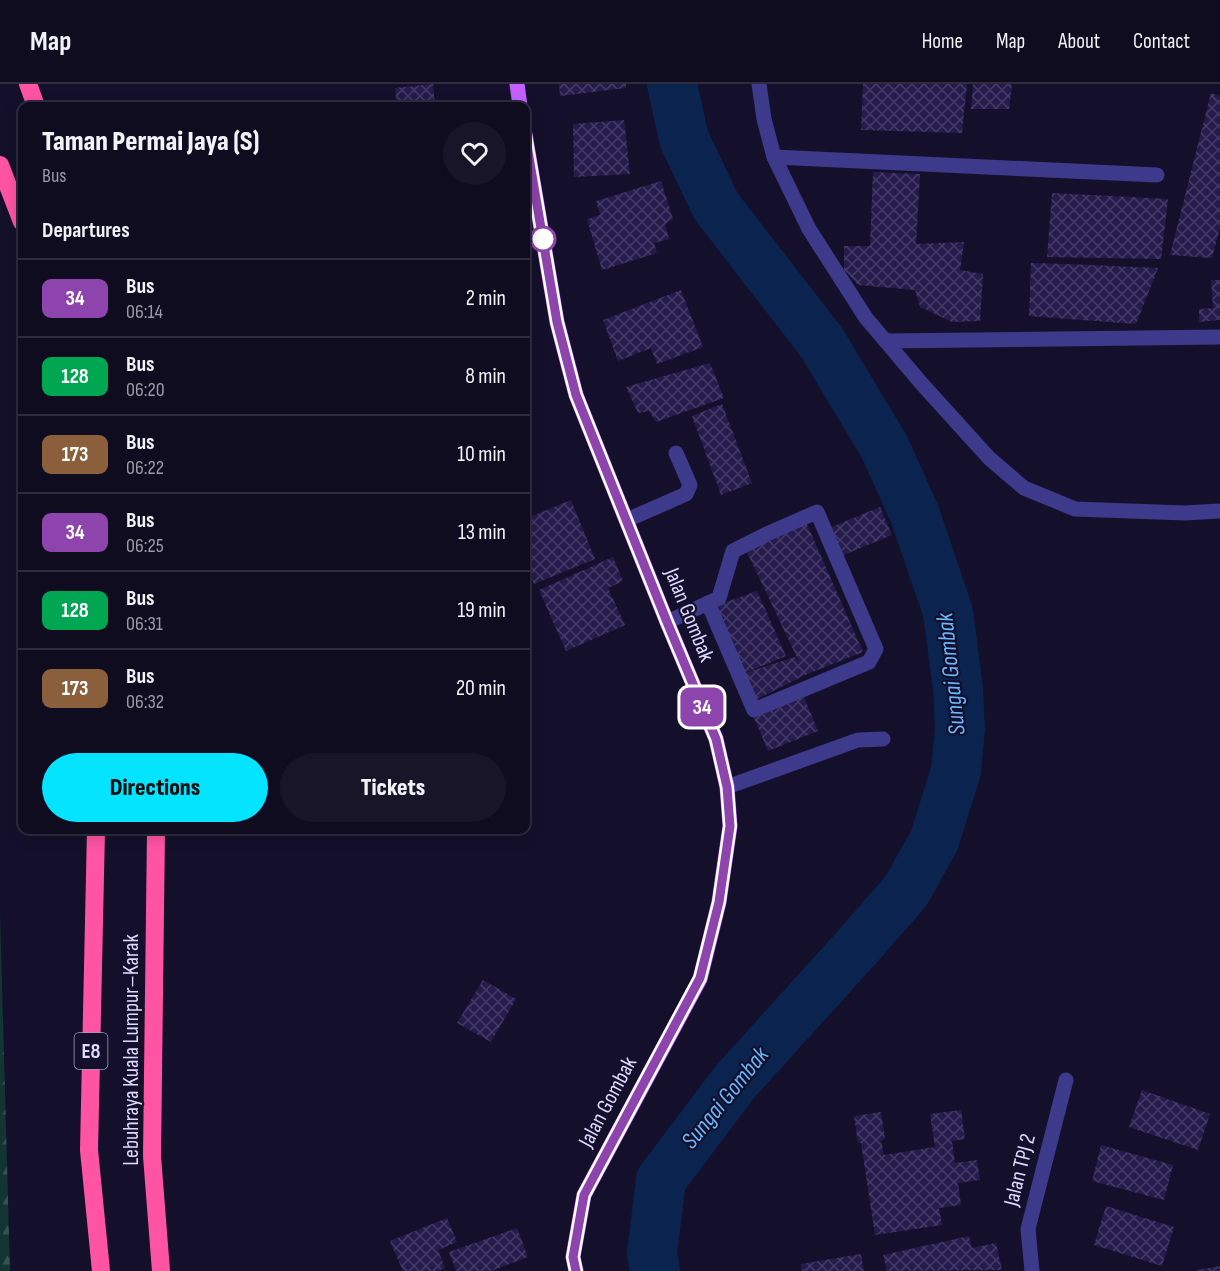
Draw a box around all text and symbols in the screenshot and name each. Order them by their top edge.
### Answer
text: Map [30,25,71,58]
text: Home [922,29,963,54]
text: Map [996,29,1025,54]
text: About [1058,29,1100,54]
text: Contact [1133,29,1190,54]
button: heart [443,122,506,185]
text: Taman Permai Jaya (S) [42,125,259,158]
text: Bus [42,164,66,188]
text: Departures [42,217,130,244]
unlabelled marker [530,226,556,252]
text: Bus [126,273,155,300]
text: 2 min [466,285,506,312]
text: 34 [65,286,85,311]
text: 06:14 [126,300,163,324]
text: Bus [126,351,155,378]
text: 8 min [465,363,506,390]
text: 128 [61,364,89,389]
text: 06:20 [126,378,165,402]
text: Bus [126,429,155,456]
text: 10 min [457,441,506,468]
text: 173 [62,442,88,467]
text: 06:22 [126,456,164,480]
text: Bus [126,507,155,534]
text: 13 min [458,519,506,546]
text: 34 [65,520,85,545]
text: 06:25 [126,534,164,558]
street label: Jalan Gombak [658,563,720,666]
text: Bus [126,585,155,612]
text: 19 min [457,597,506,624]
text: 128 [61,598,89,623]
water label: Sungai Gombak [930,610,972,736]
text: 06:31 [126,612,163,636]
text: Bus [126,663,155,690]
text: 20 min [456,675,506,702]
text: 173 [62,676,88,701]
line badge: 34 [675,688,729,726]
text: 06:32 [126,690,164,714]
text: 34 [692,695,712,720]
button: Directions [42,753,268,822]
button: Tickets [280,753,506,822]
street label: Lebuhraya Kuala Lumpur–Karak [118,934,145,1166]
road number: E8 [74,1033,107,1069]
water label: Sungai Gombak [675,1040,776,1155]
street label: Jalan Gombak [572,1052,643,1153]
street label: Jalan TPJ 2 [998,1131,1042,1210]

